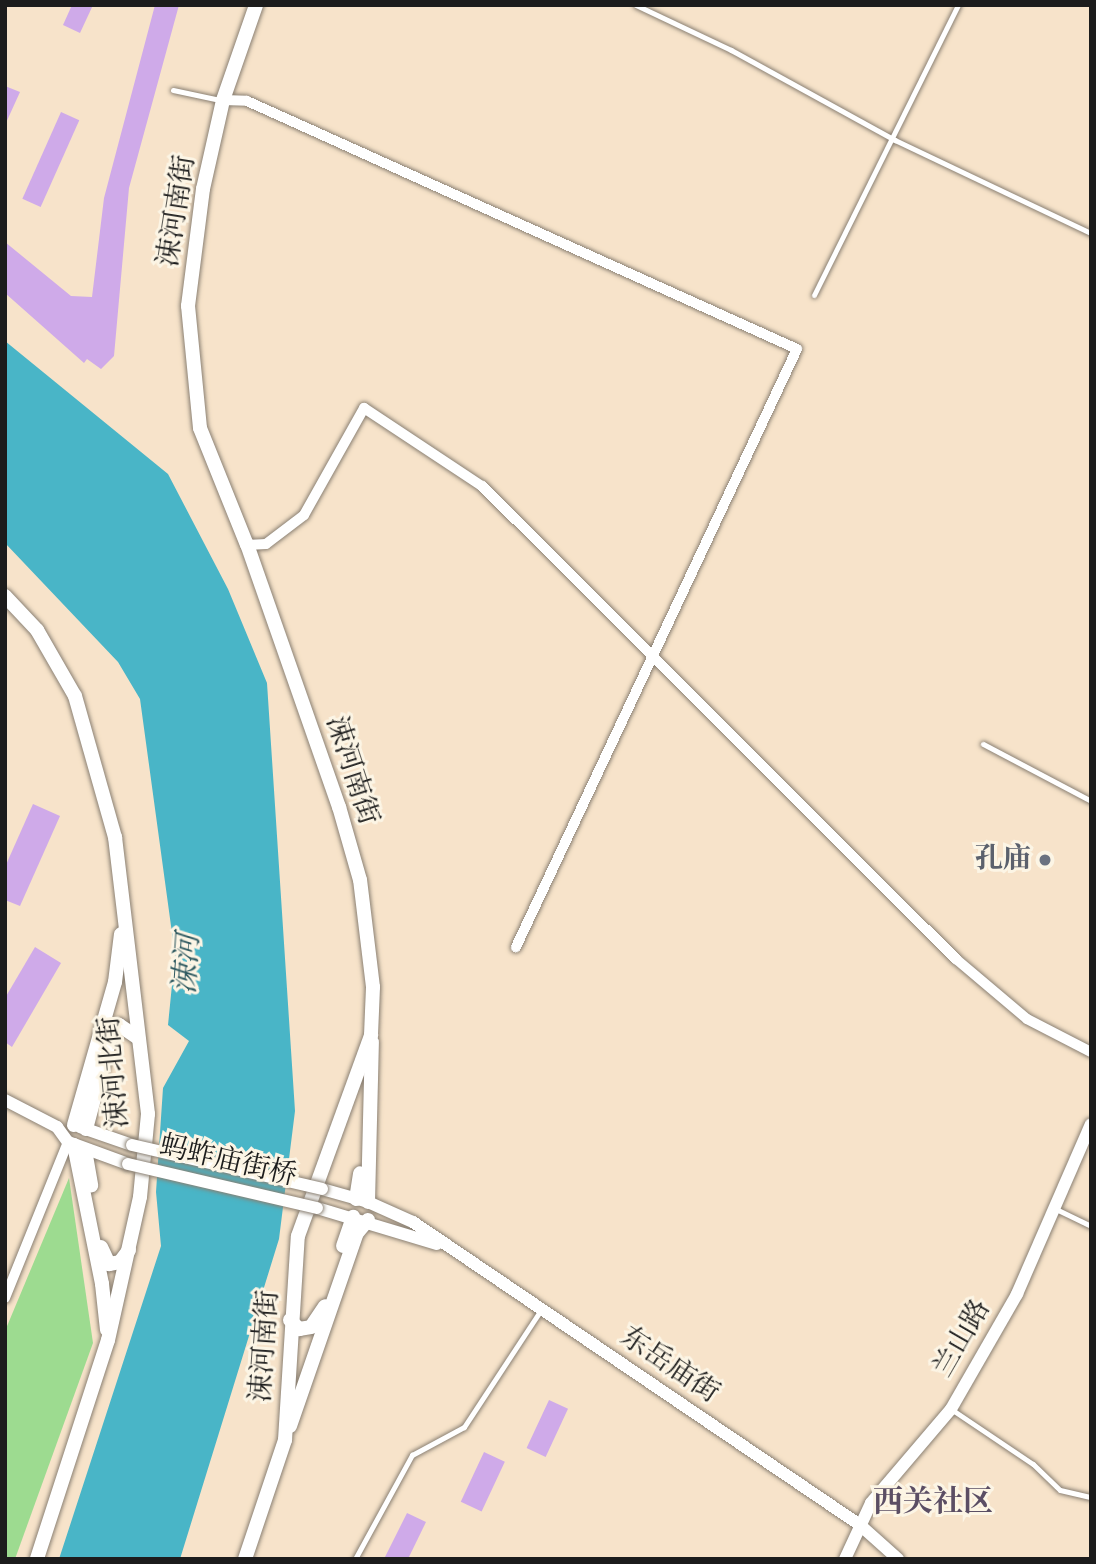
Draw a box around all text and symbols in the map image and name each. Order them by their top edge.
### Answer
street label: 涑河南街 [153,153,203,269]
street label: 涑河南街 [318,713,384,829]
place label: 孔庙 [975,843,1031,877]
marker: 孔庙 [1037,852,1053,868]
water label: 涑河 [168,933,208,995]
street label: 涑河北街 [93,1015,137,1129]
street label: 蚂蚱庙街桥 [156,1130,300,1194]
street label: 涑河南街 [245,1289,287,1403]
street label: 兰山路 [927,1294,999,1384]
street label: 东岳庙街 [613,1321,725,1411]
district label: 西关社区 [873,1485,993,1521]

